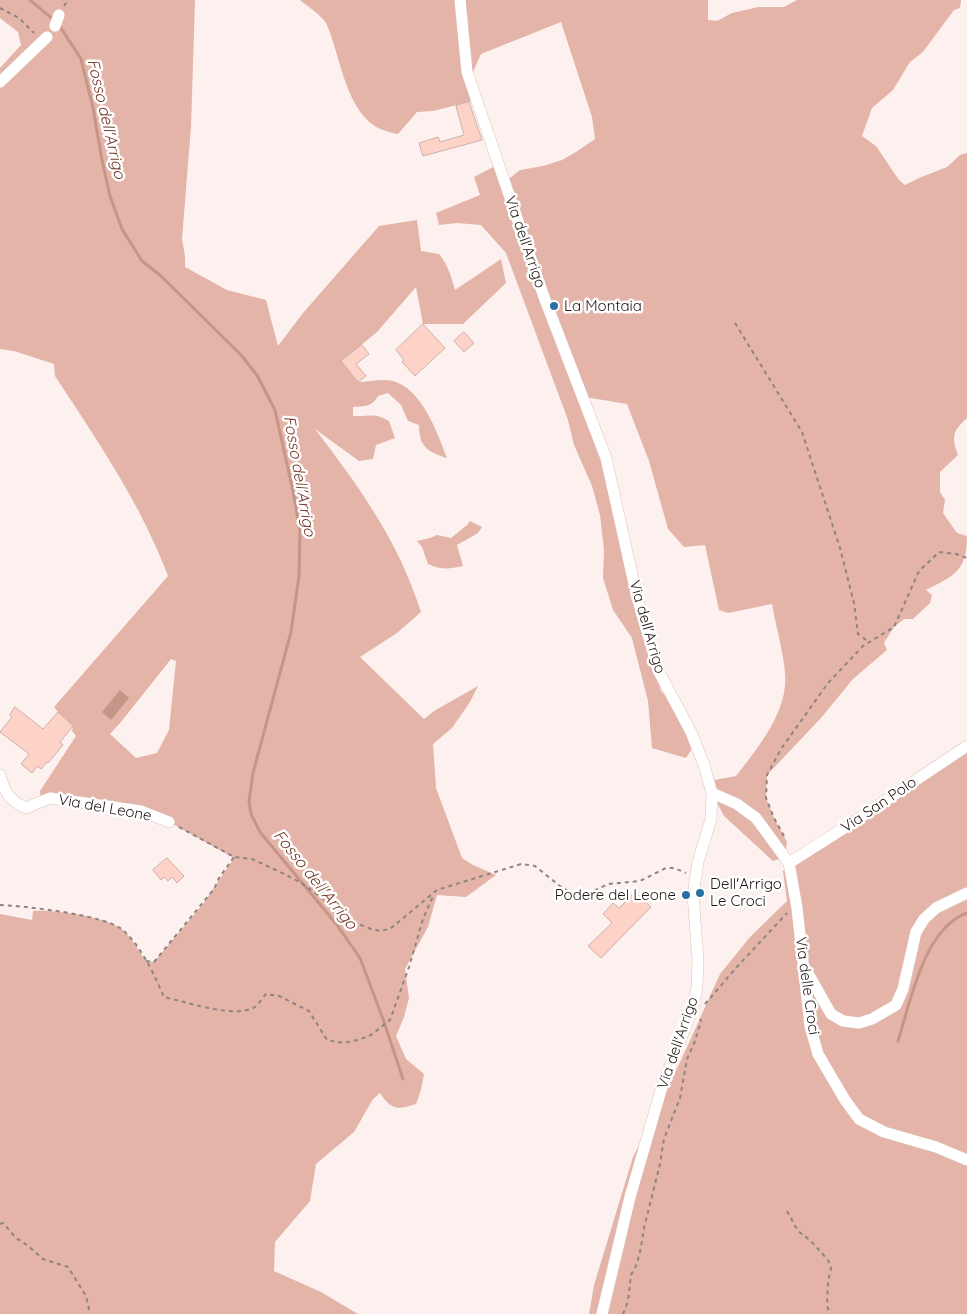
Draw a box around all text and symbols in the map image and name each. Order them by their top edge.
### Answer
water label: Fosso dell'Arrigo [83,57,129,181]
street label: Via dell'Arrigo [501,194,549,290]
place label: La Montaia [564,297,642,315]
marker: La Montaia [548,300,560,312]
water label: Fosso dell'Arrigo [279,414,319,538]
street label: Via dell'Arrigo [625,578,669,676]
street label: Via San Polo [838,773,920,837]
street label: Via del Leone [57,791,153,825]
water label: Fosso dell'Arrigo [269,827,361,933]
place label: Dell'Arrigo Le Croci [710,875,782,910]
place label: Podere del Leone [555,886,676,904]
marker: Dell'Arrigo Le Croci [694,887,706,899]
marker: Podere del Leone [680,889,692,901]
street label: Via delle Croci [791,936,823,1036]
street label: Via dell'Arrigo [654,995,702,1091]

